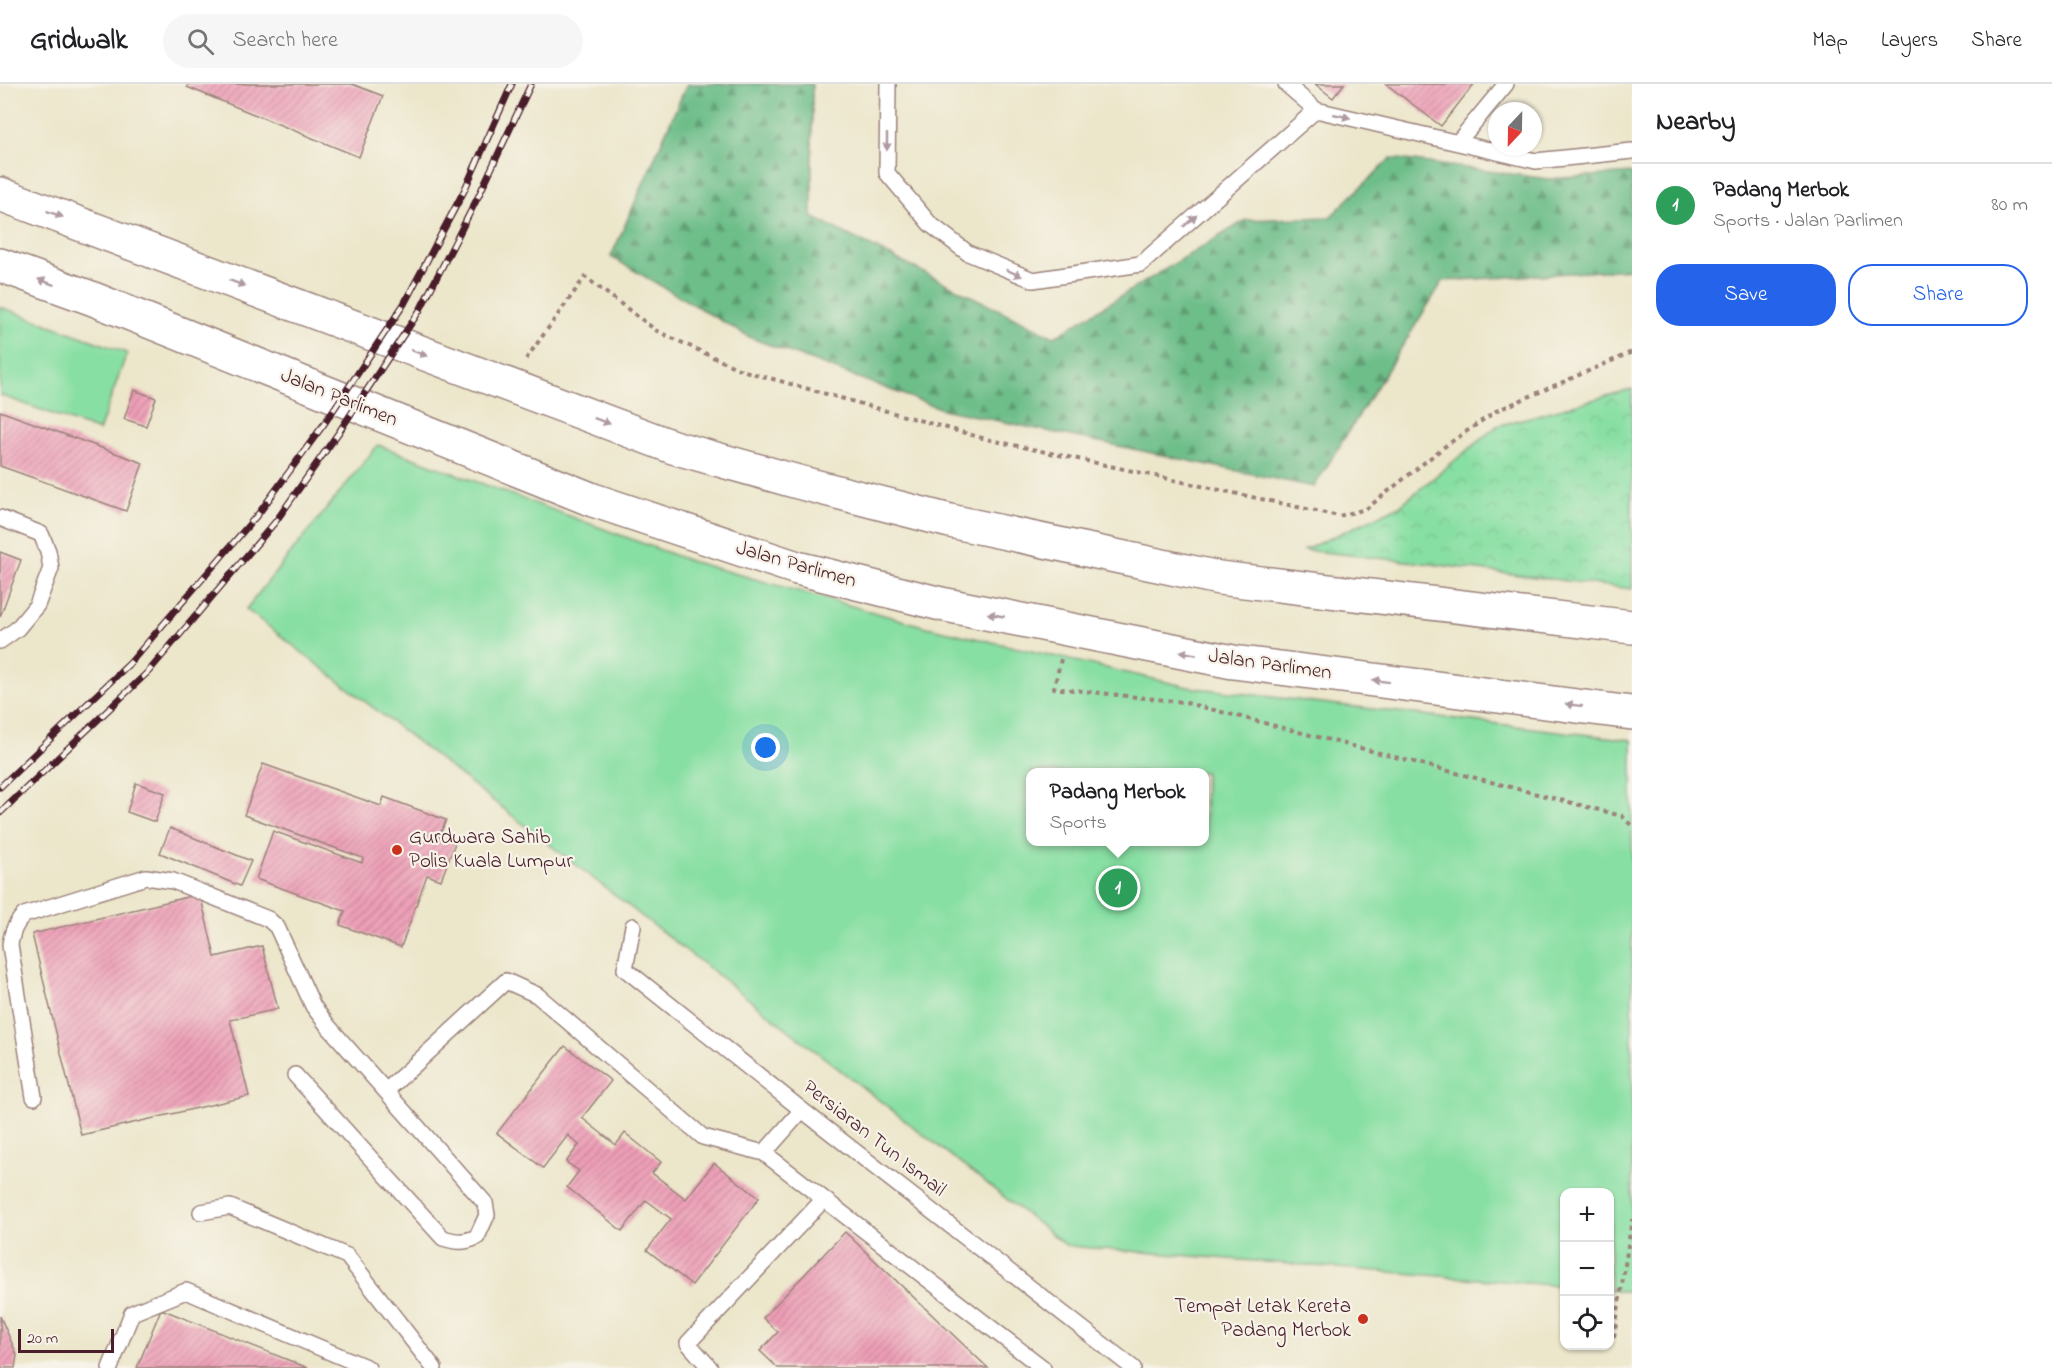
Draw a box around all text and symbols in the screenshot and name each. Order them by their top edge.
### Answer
search box [163,14,583,68]
text: Gridwalk [30,21,127,62]
icon: search [184,25,217,58]
text: Search here [232,25,338,57]
text: Map [1812,26,1848,56]
text: Layers [1881,26,1938,56]
text: Share [1971,26,2022,56]
north arrow [1488,102,1542,156]
text: Nearby [1656,104,1735,142]
one-way arrow [1333,111,1352,121]
one-way arrow [882,133,892,152]
text: Padang Merbok [1713,175,1849,207]
text: 1 [1672,191,1679,220]
text: 80 m [1991,191,2028,220]
text: Sports · Jalan Parlimen [1713,207,1903,236]
one-way arrow [46,210,64,220]
one-way arrow [1182,215,1197,228]
button: Save [1656,264,1836,326]
button: Share [1848,264,2028,326]
one-way arrow [1006,268,1024,278]
one-way arrow [37,276,55,286]
one-way arrow [228,279,246,289]
one-way arrow [411,348,429,358]
street label: Jalan Parlimen [276,361,402,435]
one-way arrow [593,416,611,426]
street label: Jalan Parlimen [732,533,860,597]
one-way arrow [987,610,1006,619]
street label: Jalan Parlimen [1206,642,1334,688]
one-way arrow [1178,648,1197,657]
one-way arrow [1371,676,1390,685]
one-way arrow [1564,701,1583,710]
your location [751,733,780,762]
popup [1026,768,1209,846]
text: Padang Merbok [1050,777,1185,809]
text: Sports [1050,809,1107,838]
place label: Gurdwara Sahib Polis Kuala Lumpur [409,823,573,877]
marker: Gurdwara Sahib Polis Kuala Lumpur [390,843,404,857]
pin: 1 [1098,866,1138,910]
street label: Persiaran Tun Ismail [796,1073,952,1205]
map controls [1560,1188,1614,1350]
button: + [1560,1188,1614,1242]
button: − [1560,1242,1614,1296]
place label: Tempat Letak Kereta Padang Merbok [1174,1292,1352,1348]
button: locate [1560,1296,1614,1350]
marker: Tempat Letak Kereta Padang Merbok [1356,1312,1370,1326]
scale bar [18,1326,114,1354]
text: 20 m [27,1327,58,1351]

